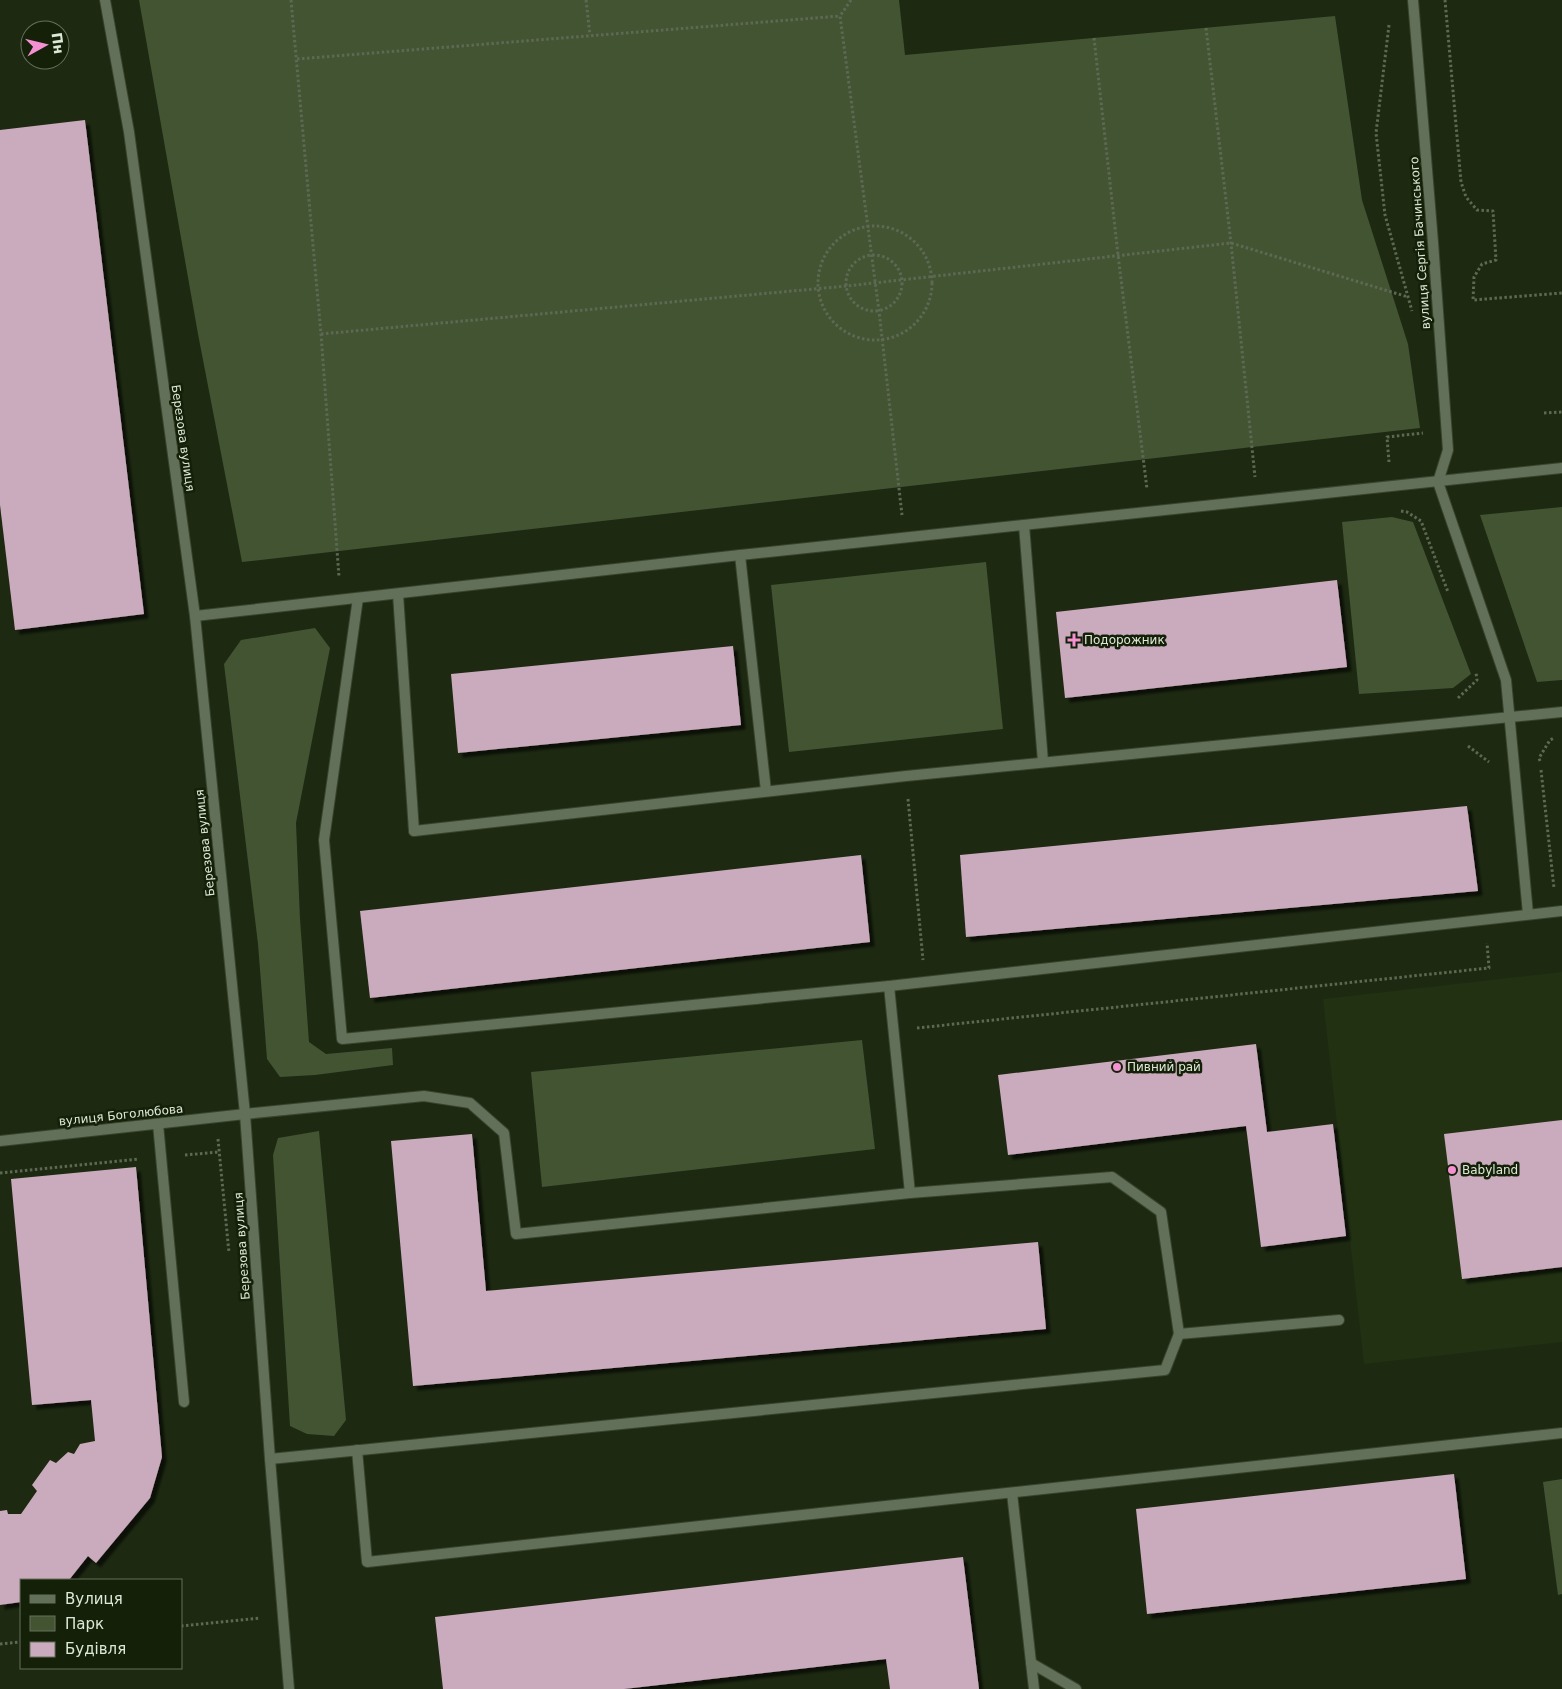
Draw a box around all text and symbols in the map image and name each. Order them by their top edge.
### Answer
north arrow [20,20,70,70]
text: Пн [48,31,67,55]
street label: вулиця Сергія Бачинського [1407,156,1433,330]
street label: Березова вулиця [169,384,197,492]
place label: Подорожник [1084,633,1165,647]
marker: Подорожник [1068,634,1080,646]
street label: Березова вулиця [192,789,218,897]
place label: Пивний рай [1127,1060,1201,1074]
marker: Пивний рай [1111,1061,1123,1073]
street label: вулиця Боголюбова [58,1102,184,1128]
place label: Babyland [1462,1163,1518,1177]
marker: Babyland [1446,1164,1458,1176]
street label: Березова вулиця [231,1192,253,1300]
legend [20,1579,182,1669]
text: Вулиця [65,1590,123,1608]
text: Парк [65,1615,104,1633]
text: Будівля [65,1640,126,1658]

